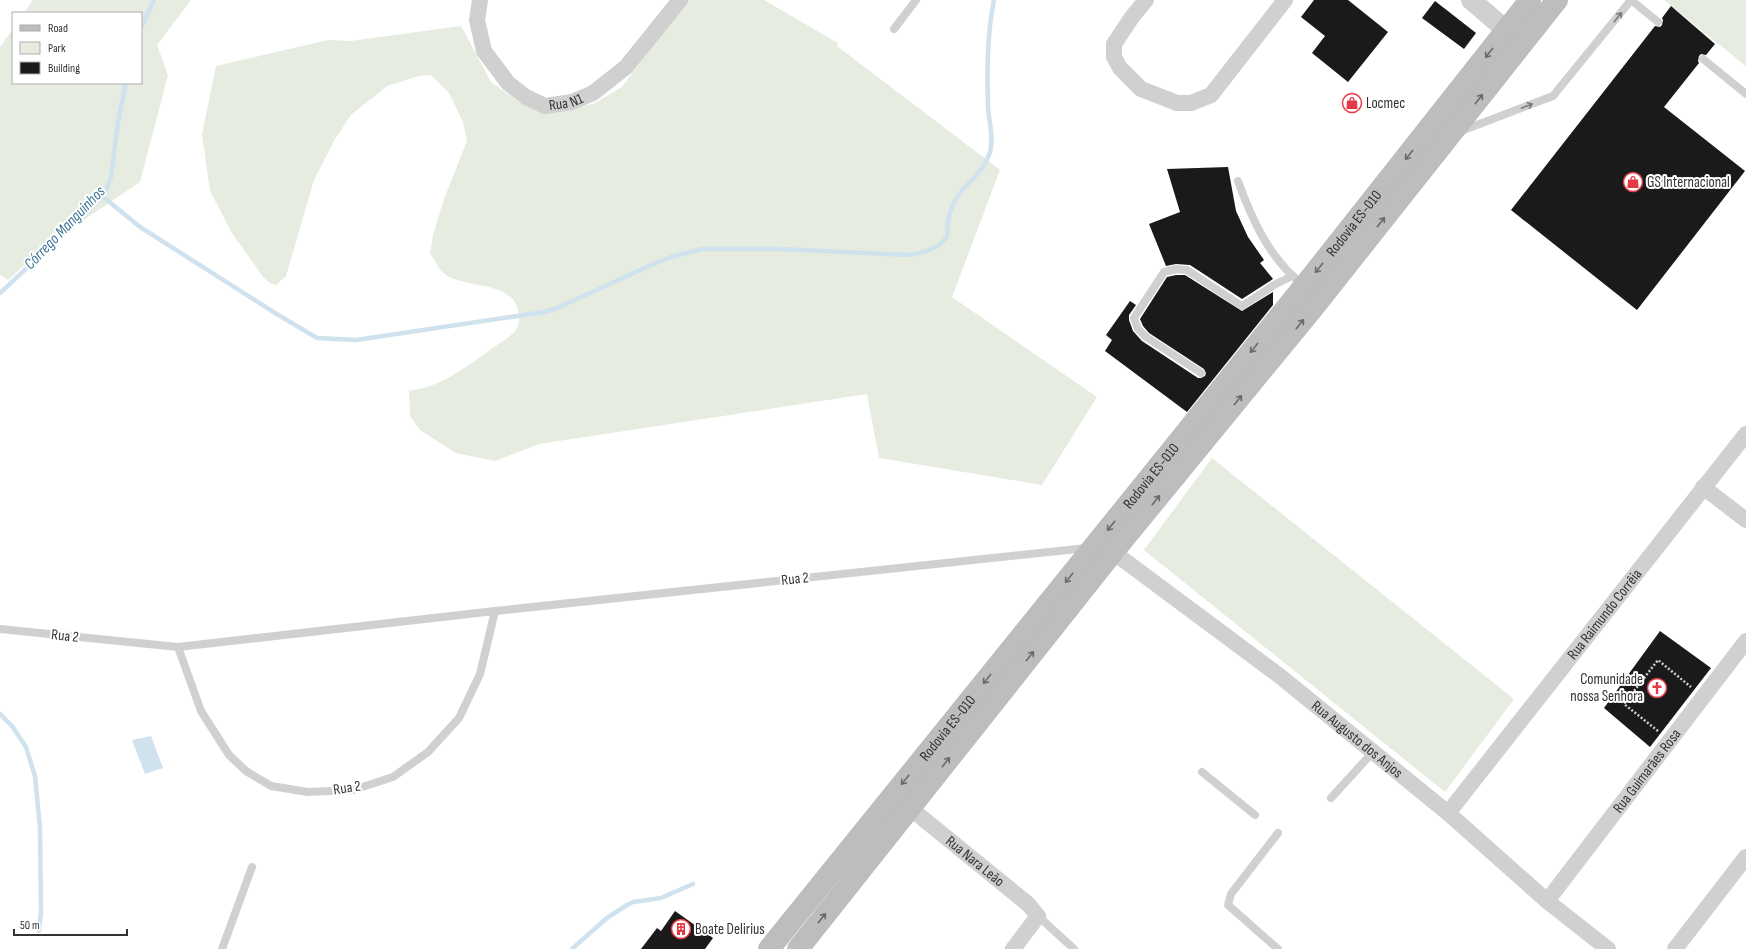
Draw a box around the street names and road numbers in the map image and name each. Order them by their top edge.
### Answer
street label: Rua N1 [548,89,587,115]
street label: Rodovia ES-010 [1322,186,1386,260]
street label: Rodovia ES-010 [1119,439,1183,513]
street label: Rua Raimundo Corrêia [1563,565,1646,663]
street label: Rua 2 [780,568,810,590]
street label: Rua 2 [50,625,80,647]
street label: Rodovia ES-010 [915,691,980,765]
street label: Rua Augusto dos Anjos [1308,696,1407,782]
street label: Rua Guimarães Rosa [1608,725,1685,817]
street label: Rua 2 [332,776,362,800]
street label: Rua Nara Leão [942,831,1009,891]

